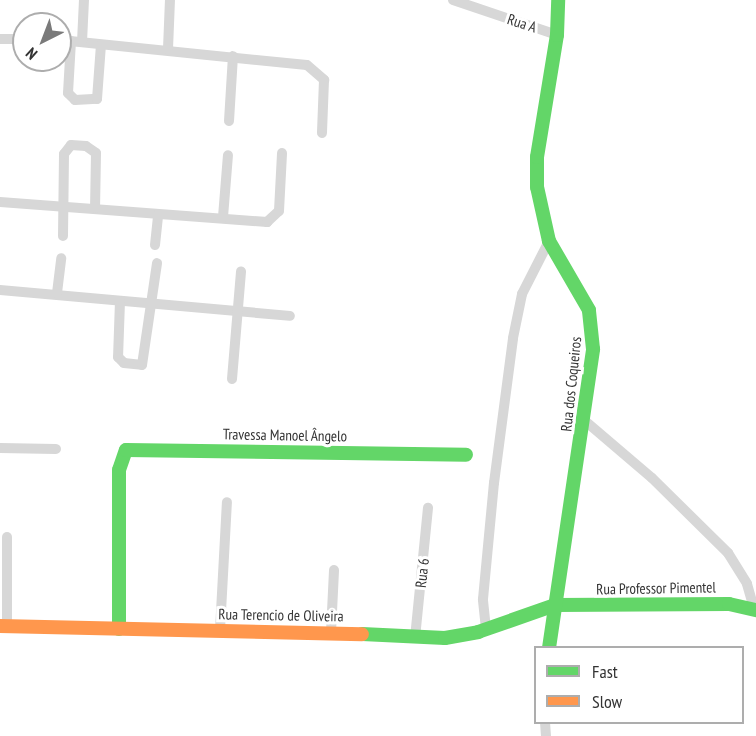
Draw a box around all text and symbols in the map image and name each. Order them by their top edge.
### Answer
street label: Rua A [505,10,539,36]
north arrow [12,12,72,72]
text: N [21,44,41,64]
street label: Rua dos Coqueiros [557,336,585,432]
street label: Travessa Manoel Ângelo [223,425,347,445]
street label: Rua 6 [412,557,432,589]
street label: Rua Professor Pimentel [596,578,716,598]
street label: Rua Terencio de Oliveira [218,605,344,625]
legend [534,646,744,724]
text: Fast [592,660,618,683]
text: Slow [592,690,622,713]

